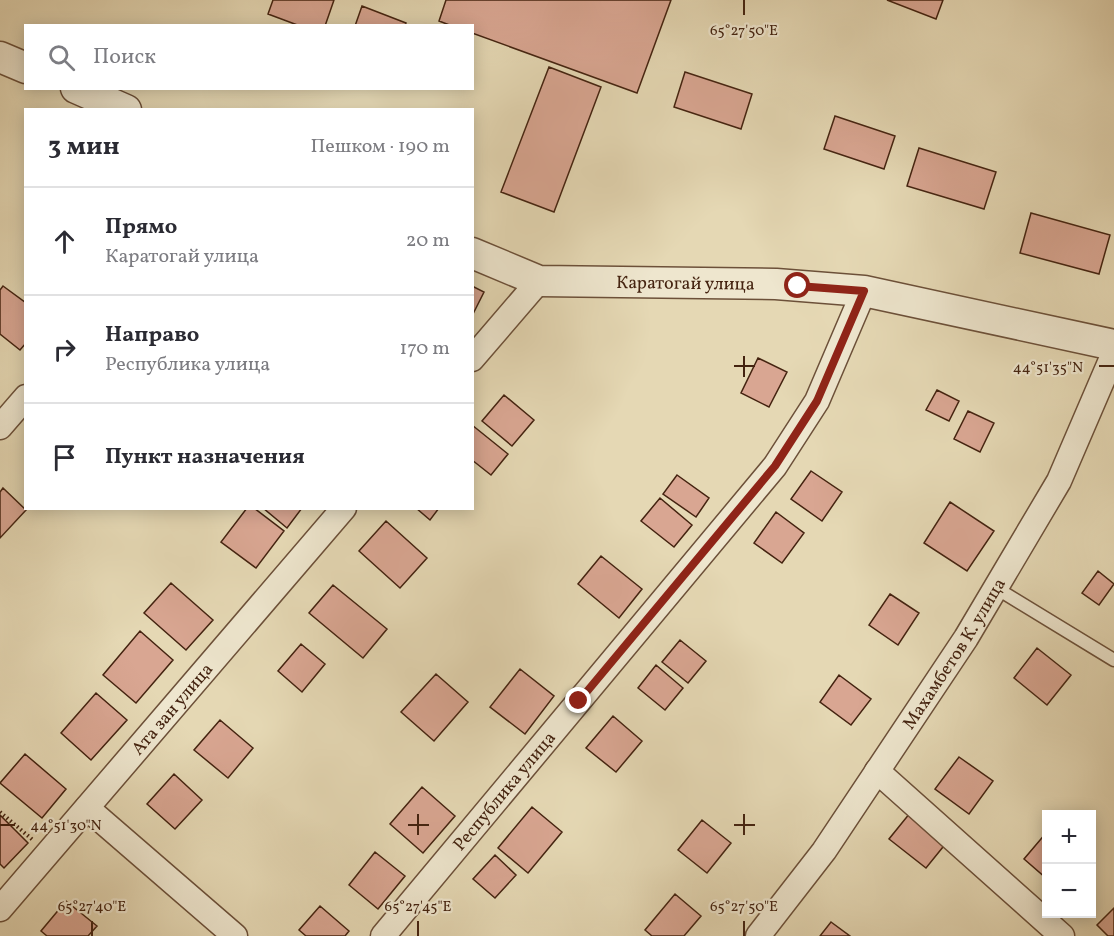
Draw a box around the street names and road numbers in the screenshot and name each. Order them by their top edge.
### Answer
street label: Каратогай улица [616,271,755,298]
street label: Махамбетов К. улица [897,574,1013,735]
street label: Ата зан улица [126,658,220,761]
street label: Республика улица [448,727,562,857]

